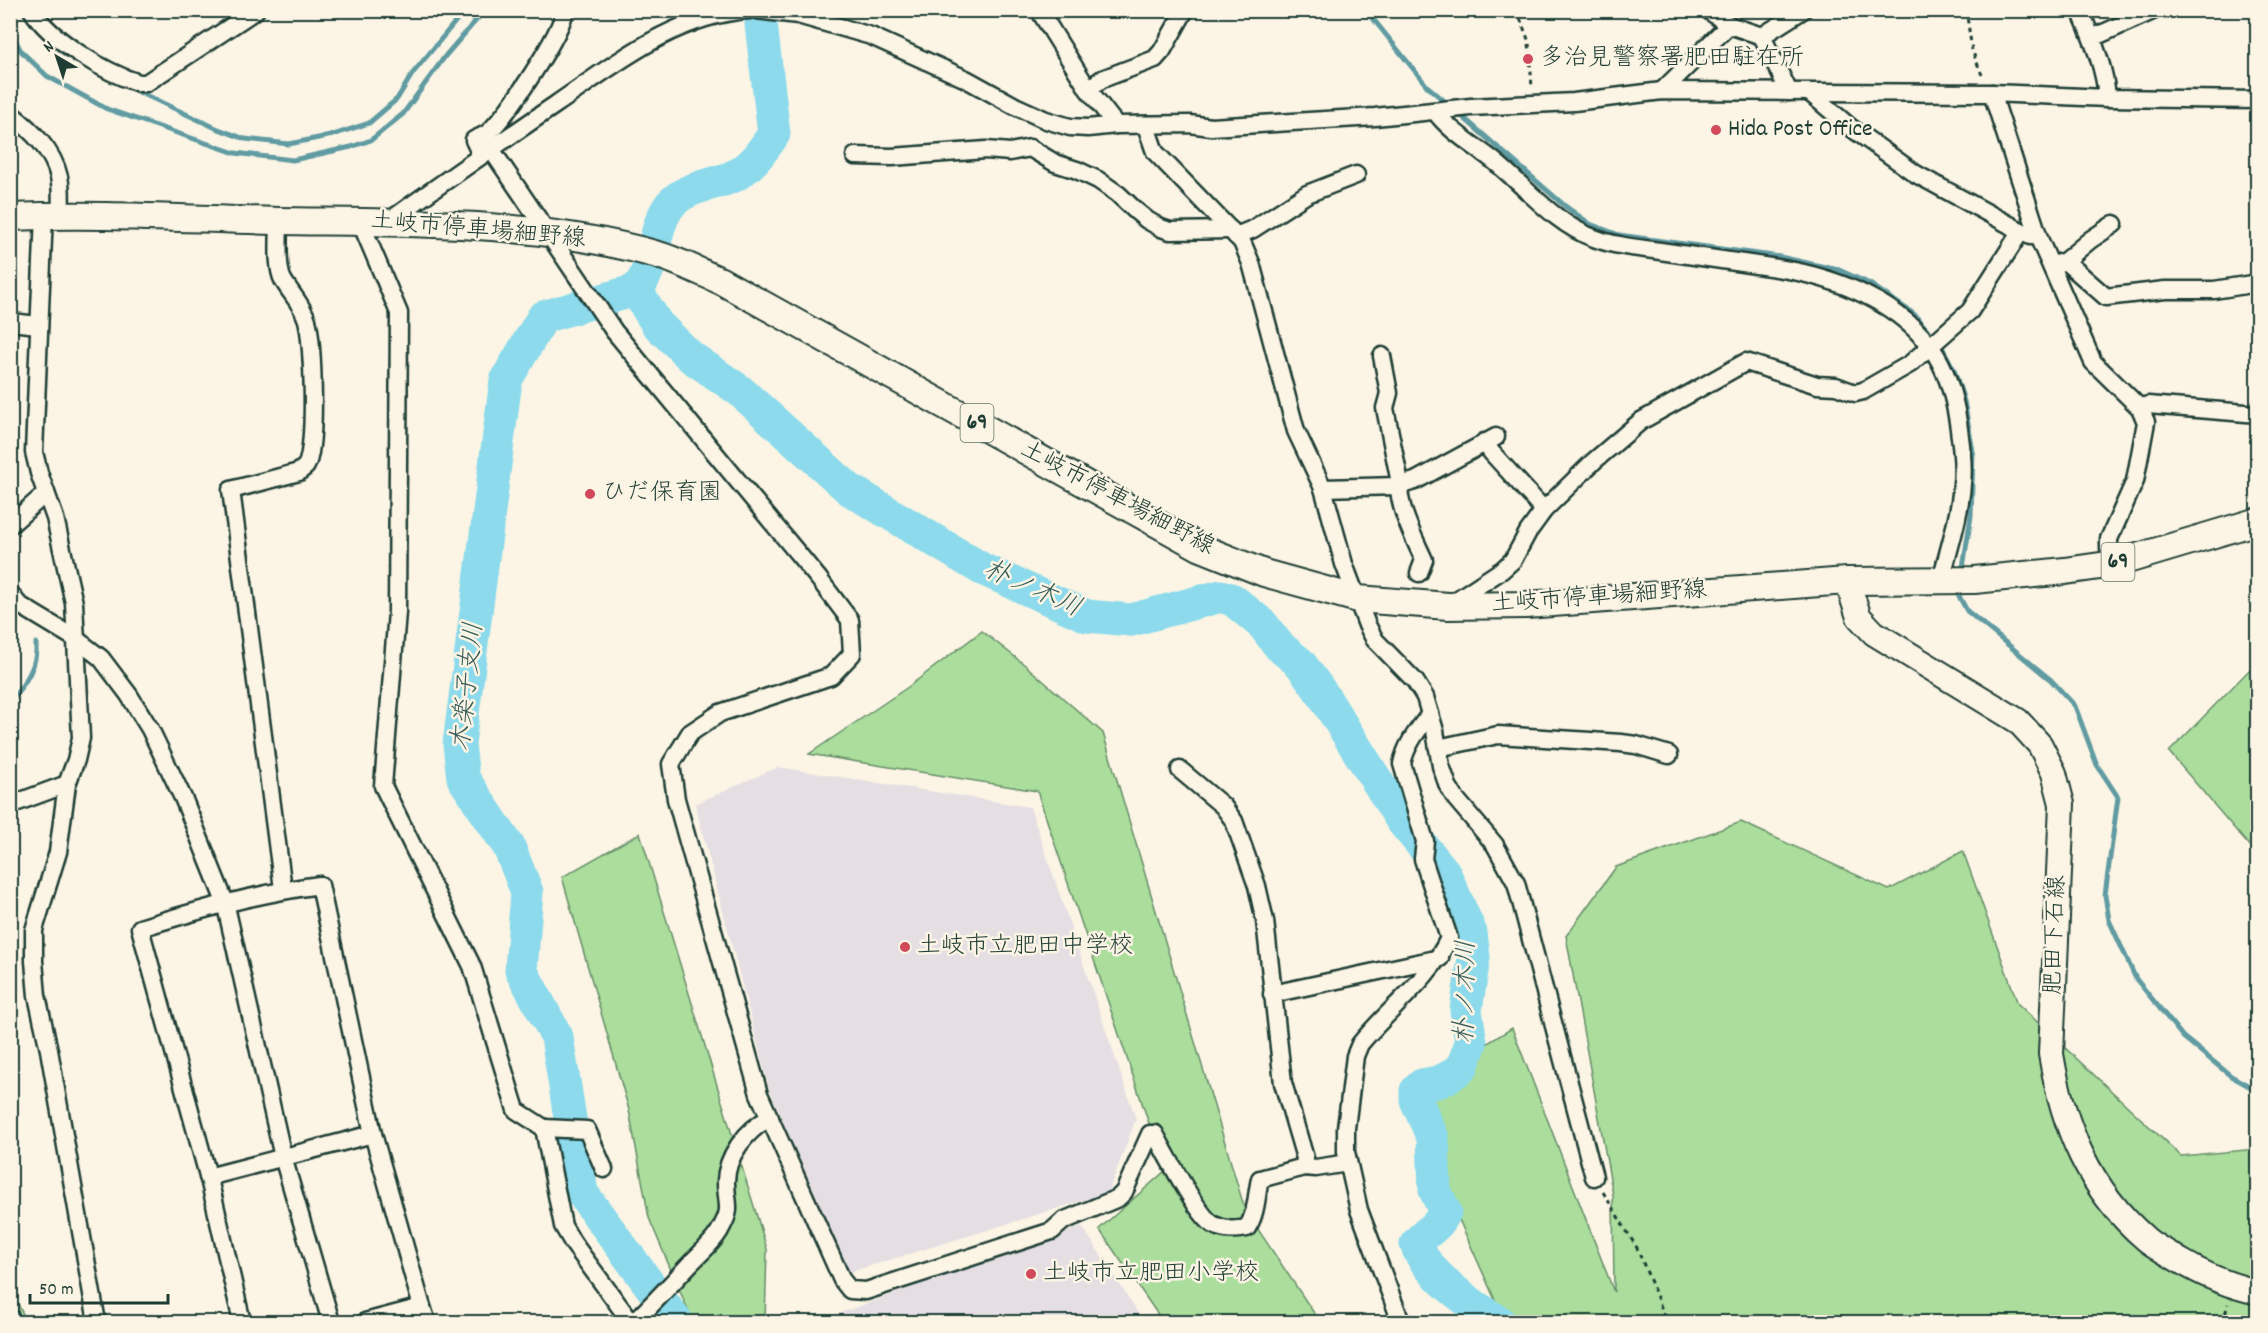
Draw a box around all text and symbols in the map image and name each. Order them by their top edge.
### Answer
north arrow [27,27,87,87]
text: N [39,36,60,59]
place label: 多治見警察署肥田駐在所 [1540,42,1804,76]
marker: 多治見警察署肥田駐在所 [1521,52,1535,66]
place label: Hida Post Office [1728,113,1873,147]
marker: Hida Post Office [1709,123,1723,137]
street label: 土岐市停車場細野線 [369,205,587,257]
road number: 69 [960,404,994,442]
street label: 土岐市停車場細野線 [1014,433,1220,565]
place label: ひだ保育園 [602,477,722,511]
marker: ひだ保育園 [583,487,597,501]
road number: 69 [2102,543,2134,581]
water label: 朴ノ木川 [977,552,1087,628]
street label: 土岐市停車場細野線 [1490,574,1708,622]
water label: 木楽子支川 [444,620,494,754]
street label: 肥田下石線 [2037,874,2075,996]
place label: 土岐市立肥田中学校 [917,930,1133,964]
marker: 土岐市立肥田中学校 [898,940,912,954]
water label: 朴ノ木川 [1448,940,1486,1044]
place label: 土岐市立肥田小学校 [1043,1257,1259,1291]
scale bar [30,1267,168,1305]
marker: 土岐市立肥田小学校 [1024,1267,1038,1281]
text: 50 m [39,1278,74,1303]

